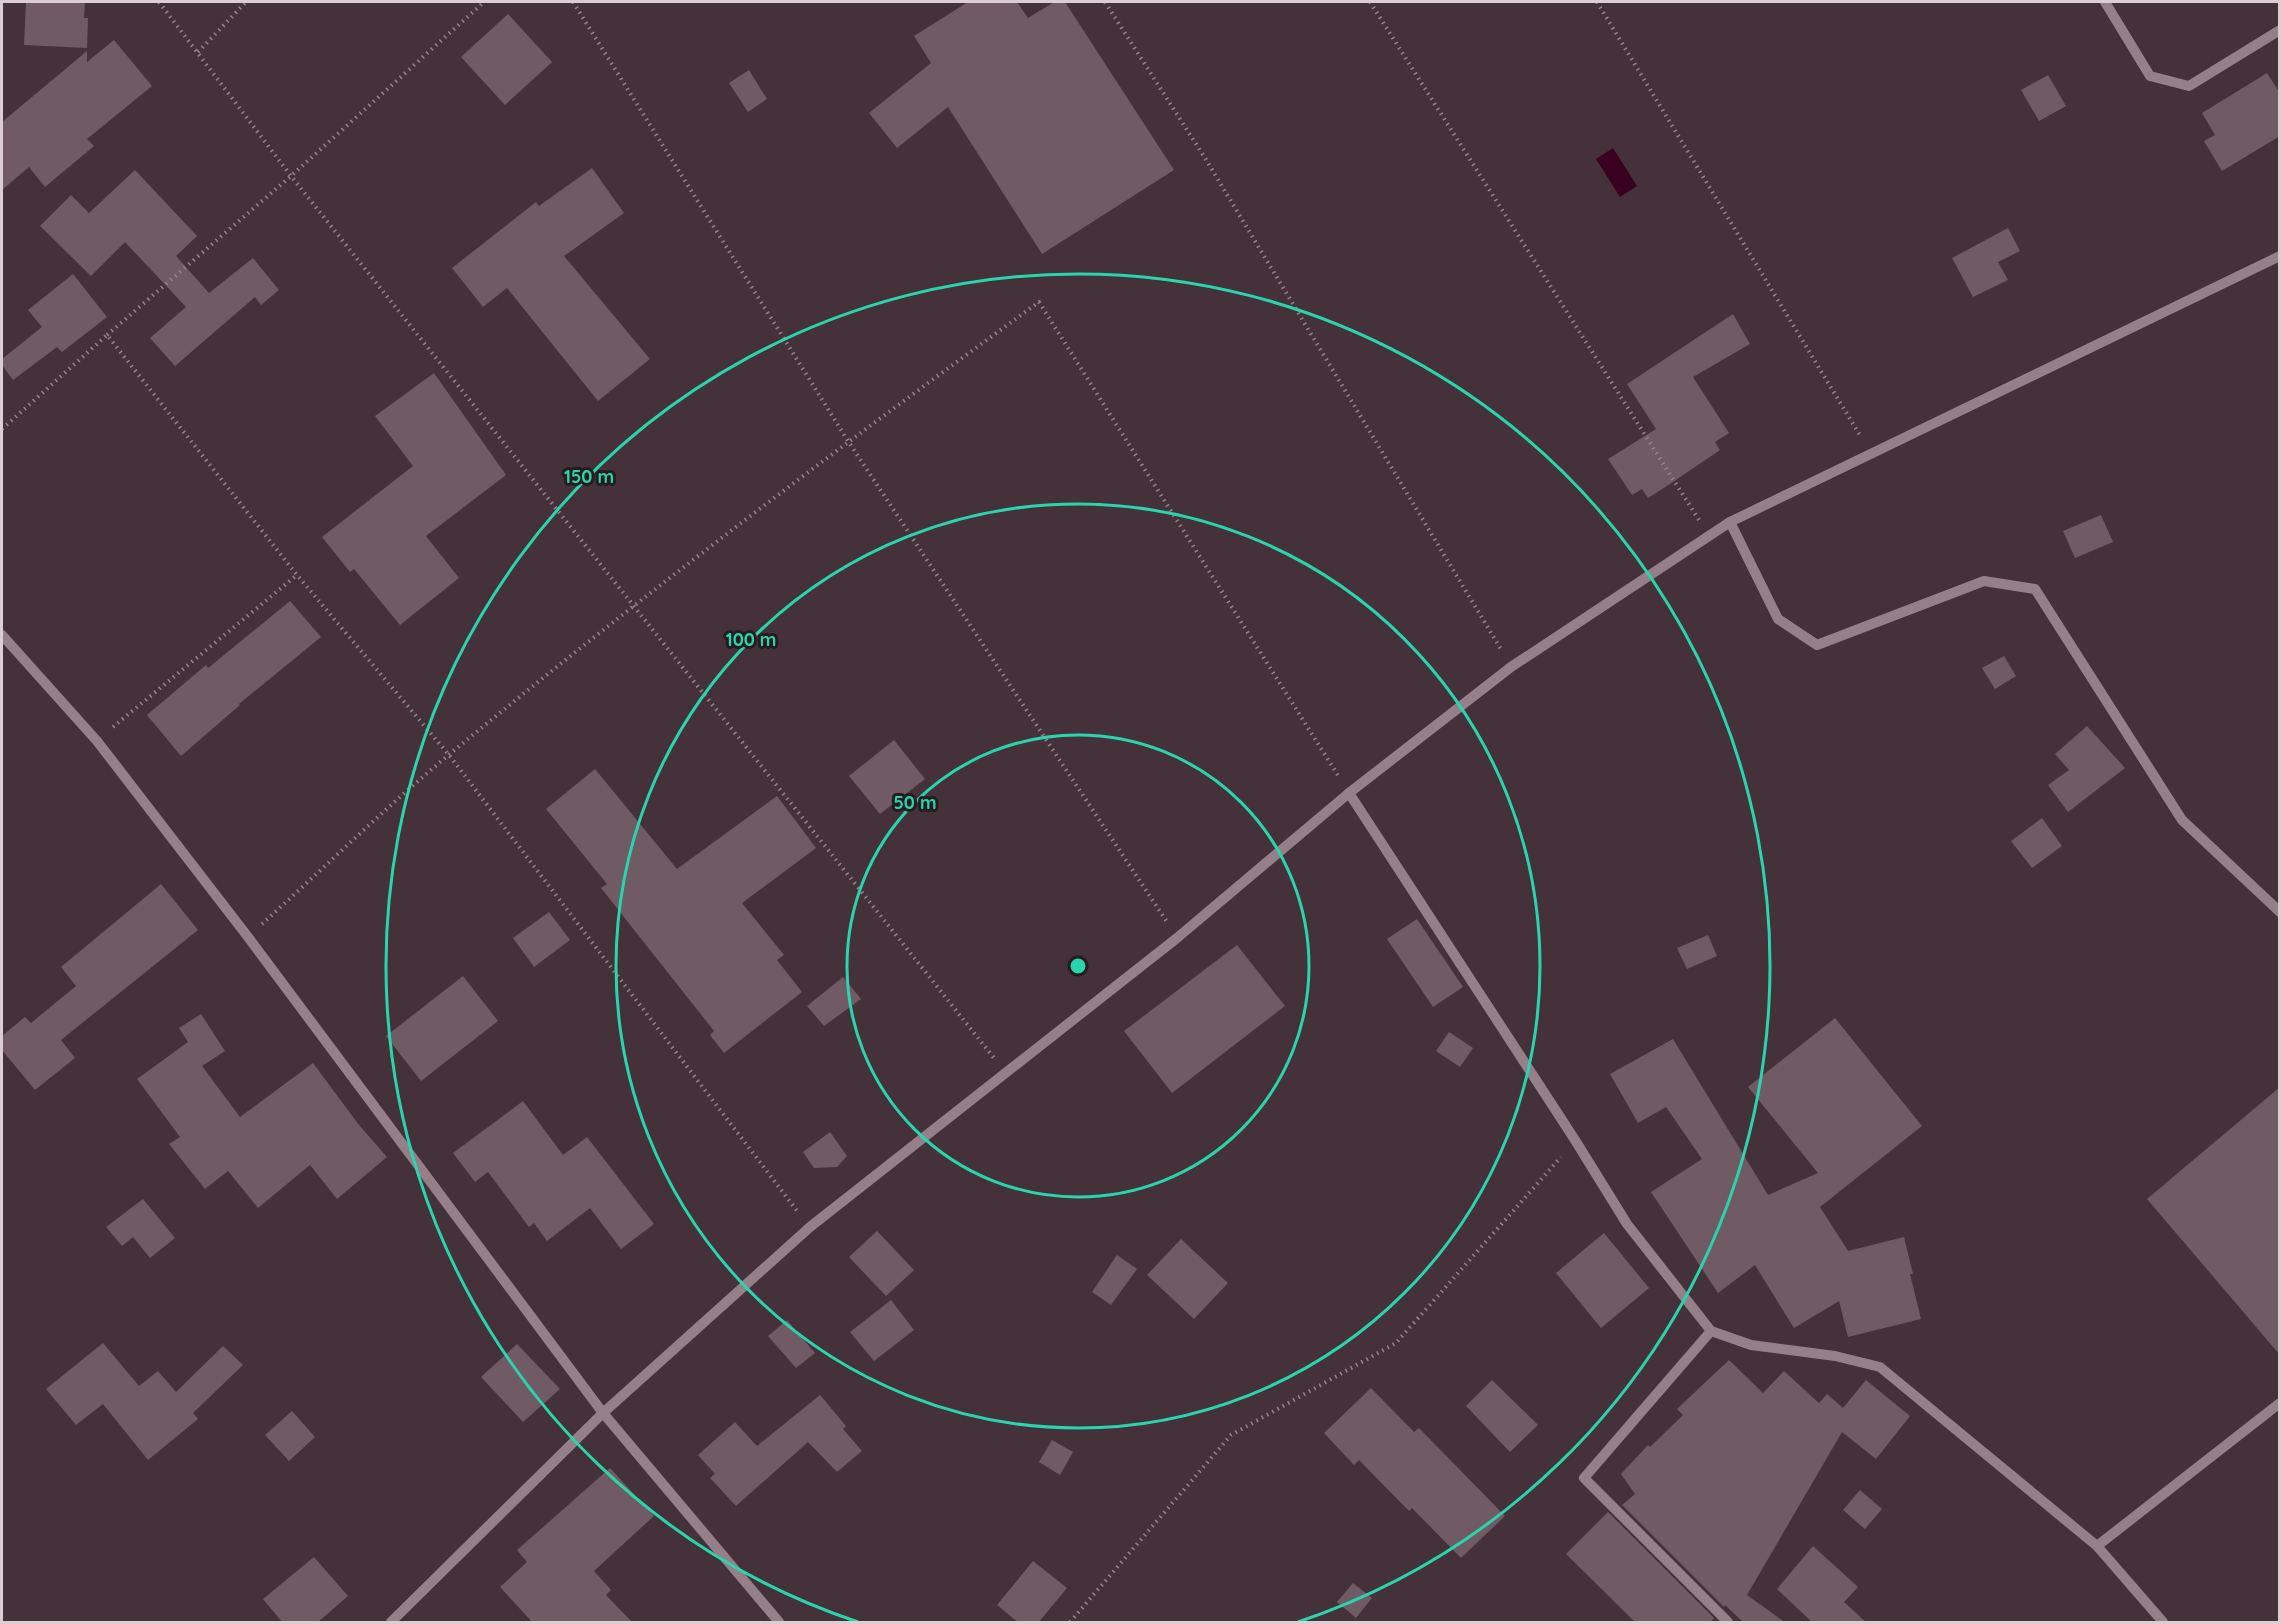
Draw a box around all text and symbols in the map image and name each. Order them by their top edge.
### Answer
text: 150 m [564,465,614,488]
text: 100 m [726,628,776,651]
text: 50 m [893,791,937,814]
centre of rings [1068,956,1088,976]

